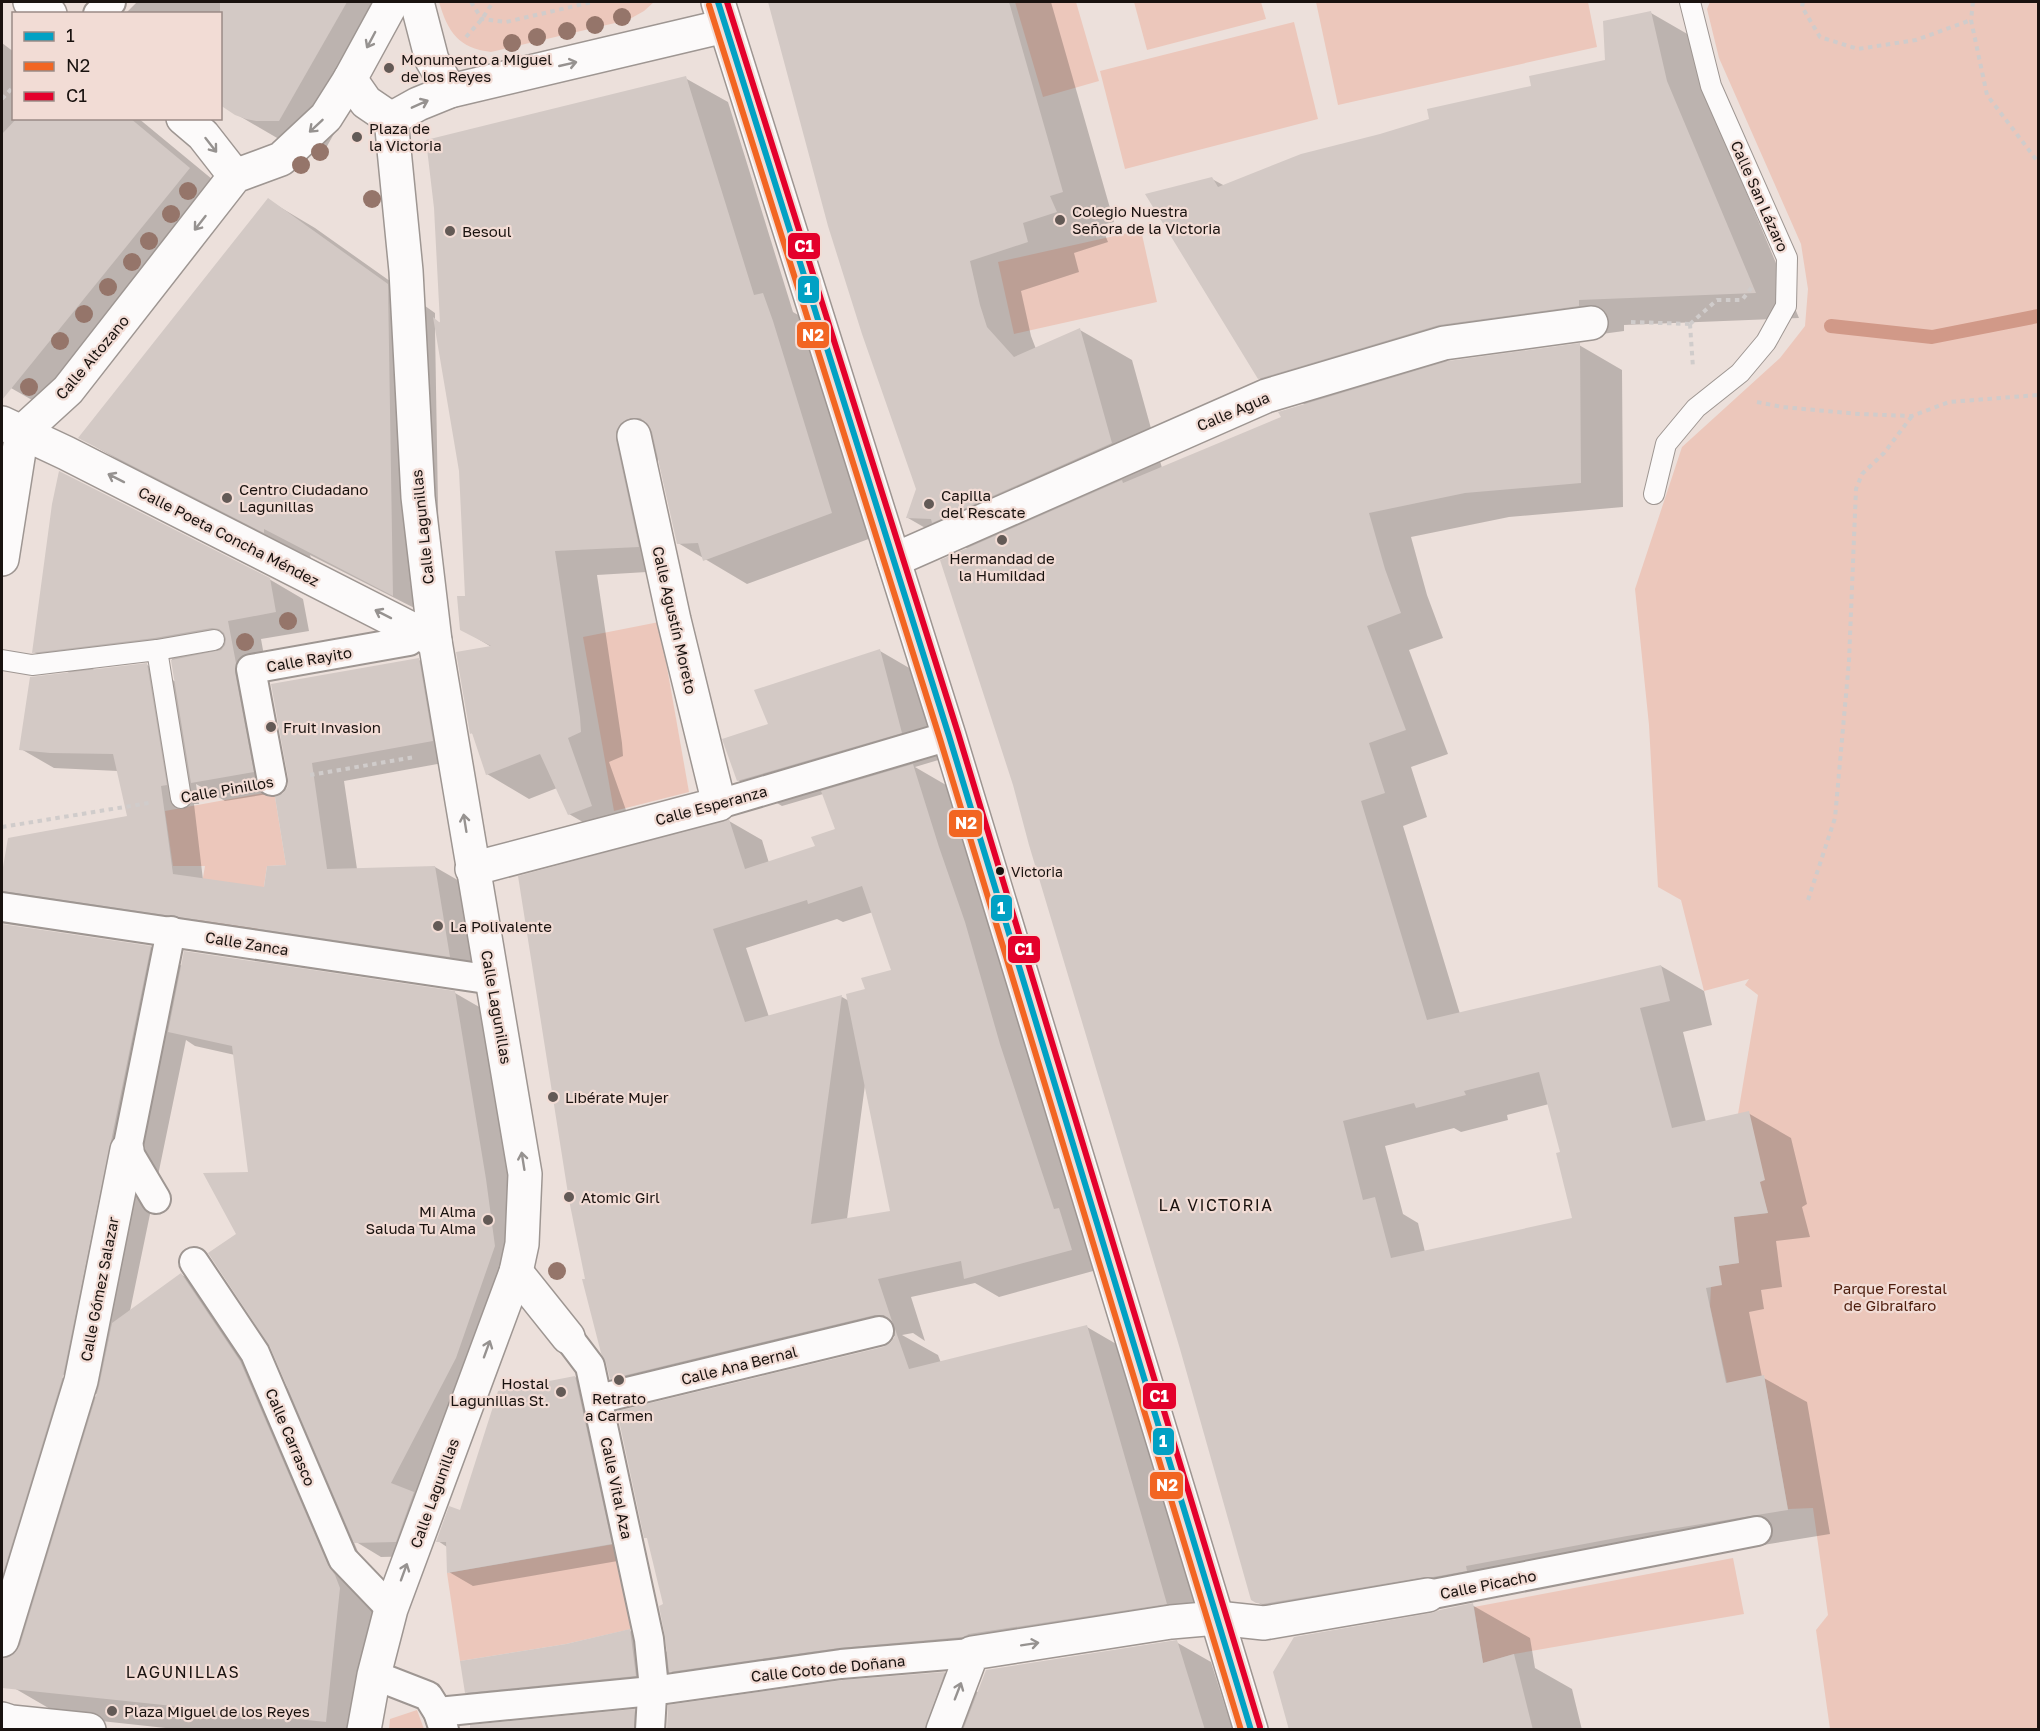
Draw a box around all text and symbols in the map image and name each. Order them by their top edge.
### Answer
legend [12,12,222,120]
text: 1 [66,24,75,46]
one-way arrow [365,31,376,49]
place label: Monumento a Miguel de los Reyes [401,50,552,85]
text: N2 [66,54,90,76]
one-way arrow [558,58,577,70]
marker: Monumento a Miguel de los Reyes [382,61,396,75]
text: C1 [66,84,87,106]
one-way arrow [410,98,428,109]
one-way arrow [308,119,323,134]
place label: Plaza de la Victoria [369,119,442,154]
marker: Plaza de la Victoria [350,130,364,144]
one-way arrow [205,137,218,153]
street label: Calle San Lázaro [1727,138,1793,254]
place label: Colegio Nuestra Señora de la Victoria [1072,202,1221,237]
marker: Colegio Nuestra Señora de la Victoria [1053,213,1067,227]
one-way arrow [193,215,206,231]
place label: Besoul [462,222,512,240]
marker: Besoul [443,224,457,238]
line badge: C1 [787,232,821,260]
text: C1 [794,236,814,256]
line badge: 1 [797,275,820,304]
text: 1 [804,279,812,299]
street label: Calle Altozano [52,311,132,403]
line badge: N2 [796,321,830,349]
text: N2 [802,325,824,345]
street label: Calle Agua [1194,388,1272,434]
street label: Calle Lagunillas [407,469,437,585]
one-way arrow [107,472,125,483]
place label: Centro Ciudadano Lagunillas [239,480,368,515]
street label: Calle Poeta Concha Méndez [136,482,323,590]
place label: Capilla del Rescate [941,486,1026,521]
marker: Centro Ciudadano Lagunillas [220,491,234,505]
marker: Capilla del Rescate [922,497,936,511]
marker: Hermandad de la Humildad [995,533,1009,547]
street label: Calle Agustín Moreto [649,544,701,696]
place label: Hermandad de la Humildad [949,549,1055,584]
one-way arrow [375,608,393,619]
street label: Calle Rayito [265,643,353,675]
place label: Fruit Invasion [283,718,381,736]
marker: Fruit Invasion [264,720,278,734]
street label: Calle Pinillos [179,772,275,806]
street label: Calle Esperanza [653,781,769,829]
line badge: N2 [948,809,983,838]
text: N2 [955,813,977,833]
one-way arrow [459,814,470,834]
place label: Victoria [1011,863,1063,880]
marker: Victoria [994,865,1006,877]
line badge: 1 [990,894,1013,922]
text: 1 [997,898,1005,918]
place label: La Polivalente [450,917,552,935]
marker: La Polivalente [431,919,445,933]
street label: Calle Zanca [204,928,290,958]
line badge: C1 [1007,935,1041,964]
text: C1 [1014,939,1034,959]
street label: Calle Lagunillas [478,949,516,1065]
place label: Libérate Mujer [565,1088,669,1106]
marker: Libérate Mujer [546,1090,560,1104]
one-way arrow [517,1151,528,1171]
place label: Atomic Girl [581,1188,660,1206]
marker: Atomic Girl [562,1190,576,1204]
district label: LA VICTORIA [1158,1195,1274,1215]
place label: Mi Alma Saluda Tu Alma [366,1202,476,1237]
marker: Mi Alma Saluda Tu Alma [481,1213,495,1227]
street label: Calle Gómez Salazar [76,1215,122,1363]
park label: Parque Forestal de Gibralfaro [1833,1279,1947,1314]
one-way arrow [483,1341,494,1359]
street label: Calle Ana Bernal [679,1342,799,1388]
marker: Retrato a Carmen [612,1373,626,1387]
place label: Hostal Lagunillas St. [450,1374,549,1409]
line badge: C1 [1142,1382,1177,1410]
street label: Calle Carrasco [262,1385,320,1489]
marker: Hostal Lagunillas St. [554,1385,568,1399]
text: C1 [1149,1386,1169,1406]
place label: Retrato a Carmen [585,1389,653,1424]
line badge: 1 [1152,1427,1175,1456]
text: 1 [1159,1431,1167,1451]
street label: Calle Vital Aza [597,1435,637,1541]
street label: Calle Lagunillas [406,1436,462,1550]
line badge: N2 [1149,1471,1184,1500]
text: N2 [1156,1475,1178,1495]
one-way arrow [400,1563,411,1581]
street label: Calle Picacho [1438,1566,1538,1602]
one-way arrow [1020,1638,1039,1649]
street label: Calle Coto de Doñana [750,1651,906,1685]
district label: LAGUNILLAS [126,1662,240,1682]
one-way arrow [953,1682,964,1701]
place label: Plaza Miguel de los Reyes [124,1702,310,1720]
marker: Plaza Miguel de los Reyes [105,1704,119,1718]

